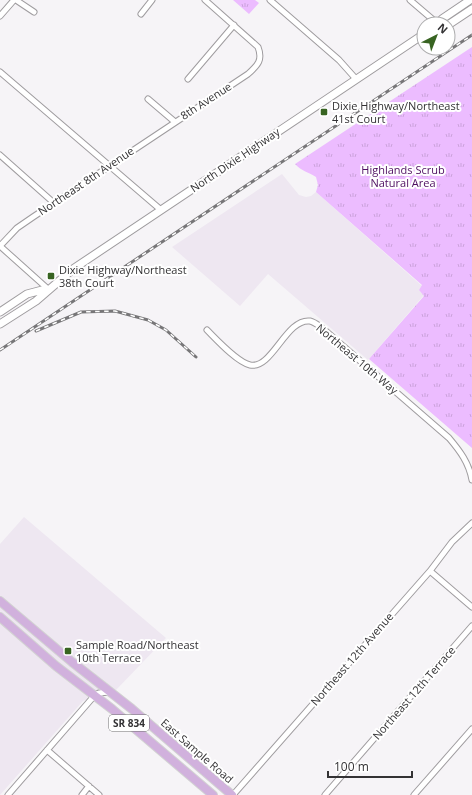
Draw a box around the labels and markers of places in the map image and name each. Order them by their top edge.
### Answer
place label: Dixie Highway/Northeast 41st Court [332,98,460,126]
marker: Dixie Highway/Northeast 41st Court [319,107,329,117]
place label: Dixie Highway/Northeast 38th Court [59,262,187,290]
marker: Dixie Highway/Northeast 38th Court [46,271,56,281]
place label: Sample Road/Northeast 10th Terrace [76,637,199,665]
marker: Sample Road/Northeast 10th Terrace [63,646,73,656]

